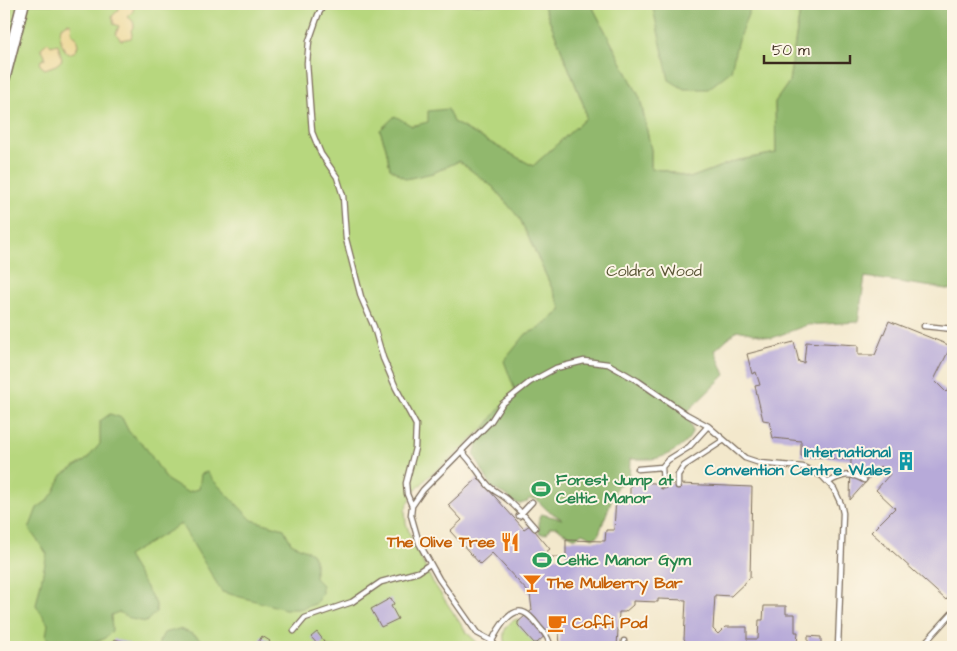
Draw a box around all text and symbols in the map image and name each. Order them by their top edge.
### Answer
scale bar [764,32,851,64]
text: 50 m [772,40,810,61]
park label: Coldra Wood [606,260,702,282]
place label: International Convention Centre Wales [705,441,891,481]
building icon: International Convention Centre Wales [895,450,917,472]
place label: Forest Jump at Celtic Manor [556,469,674,509]
sports icon: Forest Jump at Celtic Manor [530,478,552,500]
place label: The Olive Tree [386,531,495,553]
restaurant icon: The Olive Tree [499,531,521,553]
sports icon: Celtic Manor Gym [531,549,553,571]
place label: Celtic Manor Gym [557,549,691,572]
bar icon: The Mulberry Bar [521,572,543,594]
place label: The Mulberry Bar [546,572,683,595]
cafe icon: Coffi Pod [546,612,568,634]
place label: Coffi Pod [572,612,648,634]

